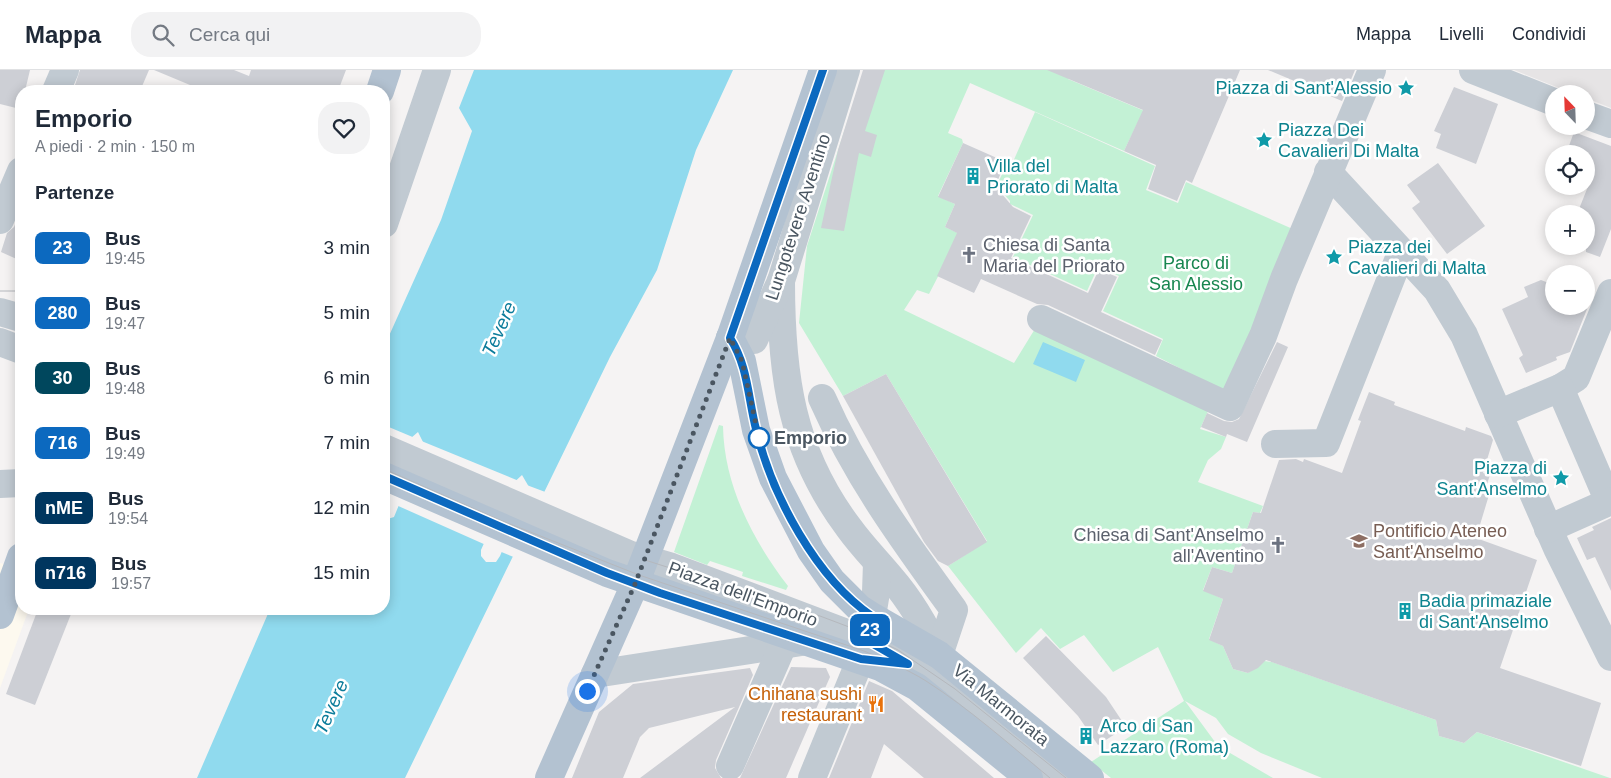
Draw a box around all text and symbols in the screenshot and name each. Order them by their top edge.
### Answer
search box [131,12,481,57]
text: Mappa [25,21,101,48]
icon: search [149,21,177,49]
text: Cerca qui [189,24,270,45]
text: Mappa [1356,24,1411,44]
text: Livelli [1439,24,1484,44]
text: Condividi [1512,24,1586,44]
place label: Piazza di Sant'Alessio [1215,78,1392,98]
place icon: Piazza di Sant'Alessio [1396,78,1416,98]
north arrow [1545,85,1595,135]
map controls [1545,85,1595,315]
button: heart [318,102,370,154]
text: Emporio [35,105,132,132]
place label: Piazza Dei Cavalieri Di Malta [1278,120,1420,161]
place icon: Piazza Dei Cavalieri Di Malta [1254,130,1274,150]
street label: Lungotevere Aventino [762,131,834,303]
text: A piedi · 2 min · 150 m [35,138,195,155]
button: locate [1545,145,1595,195]
place label: Villa del Priorato di Malta [987,156,1119,197]
building icon: Villa del Priorato di Malta [963,166,983,186]
text: Partenze [35,182,114,203]
button: + [1545,205,1595,255]
text: Bus [105,228,141,249]
place label: Chiesa di Santa Maria del Priorato [983,235,1125,276]
text: 3 min [324,237,370,258]
place label: Piazza dei Cavalieri di Malta [1348,237,1487,278]
text: 23 [52,238,73,258]
church icon: Chiesa di Santa Maria del Priorato [959,245,979,265]
place icon: Piazza dei Cavalieri di Malta [1324,247,1344,267]
text: 19:45 [105,250,145,267]
park label: Parco di San Alessio [1149,253,1243,294]
button: − [1545,265,1595,315]
text: Bus [105,293,141,314]
water label: Tevere [478,299,520,359]
text: 5 min [324,302,370,323]
text: 280 [47,303,78,323]
text: 19:47 [105,315,145,332]
text: Bus [105,358,141,379]
text: 6 min [324,367,370,388]
text: 30 [52,368,73,388]
text: 19:48 [105,380,145,397]
text: Bus [105,423,141,444]
marker: Emporio [748,427,770,449]
place label: Emporio [774,428,847,448]
text: 7 min [324,432,370,453]
text: 716 [47,433,78,453]
text: 19:49 [105,445,145,462]
place label: Piazza di Sant'Anselmo [1437,458,1547,499]
place icon: Piazza di Sant'Anselmo [1551,468,1571,488]
text: Bus [108,488,144,509]
text: 12 min [313,497,370,518]
text: nME [45,498,83,518]
text: 19:54 [108,510,148,527]
place label: Pontificio Ateneo Sant'Anselmo [1373,521,1507,562]
place label: Chiesa di Sant'Anselmo all'Aventino [1073,525,1264,566]
school or university icon: Pontificio Ateneo Sant'Anselmo [1349,531,1369,551]
church icon: Chiesa di Sant'Anselmo all'Aventino [1268,535,1288,555]
text: Bus [111,553,147,574]
street label: Piazza dell'Emporio [666,558,820,630]
text: 15 min [313,562,370,583]
text: n716 [45,563,86,583]
text: 19:57 [111,575,151,592]
place label: Badia primaziale di Sant'Anselmo [1419,591,1552,632]
building icon: Badia primaziale di Sant'Anselmo [1395,601,1415,621]
line badge: 23 [848,614,892,646]
text: 23 [860,620,880,640]
street label: Via Marmorata [949,660,1054,750]
water label: Tevere [310,677,352,737]
your location [575,679,600,704]
place label: Chihana sushi restaurant [748,684,862,725]
restaurant icon: Chihana sushi restaurant [866,694,886,714]
place label: Arco di San Lazzaro (Roma) [1100,716,1229,757]
building icon: Arco di San Lazzaro (Roma) [1076,726,1096,746]

